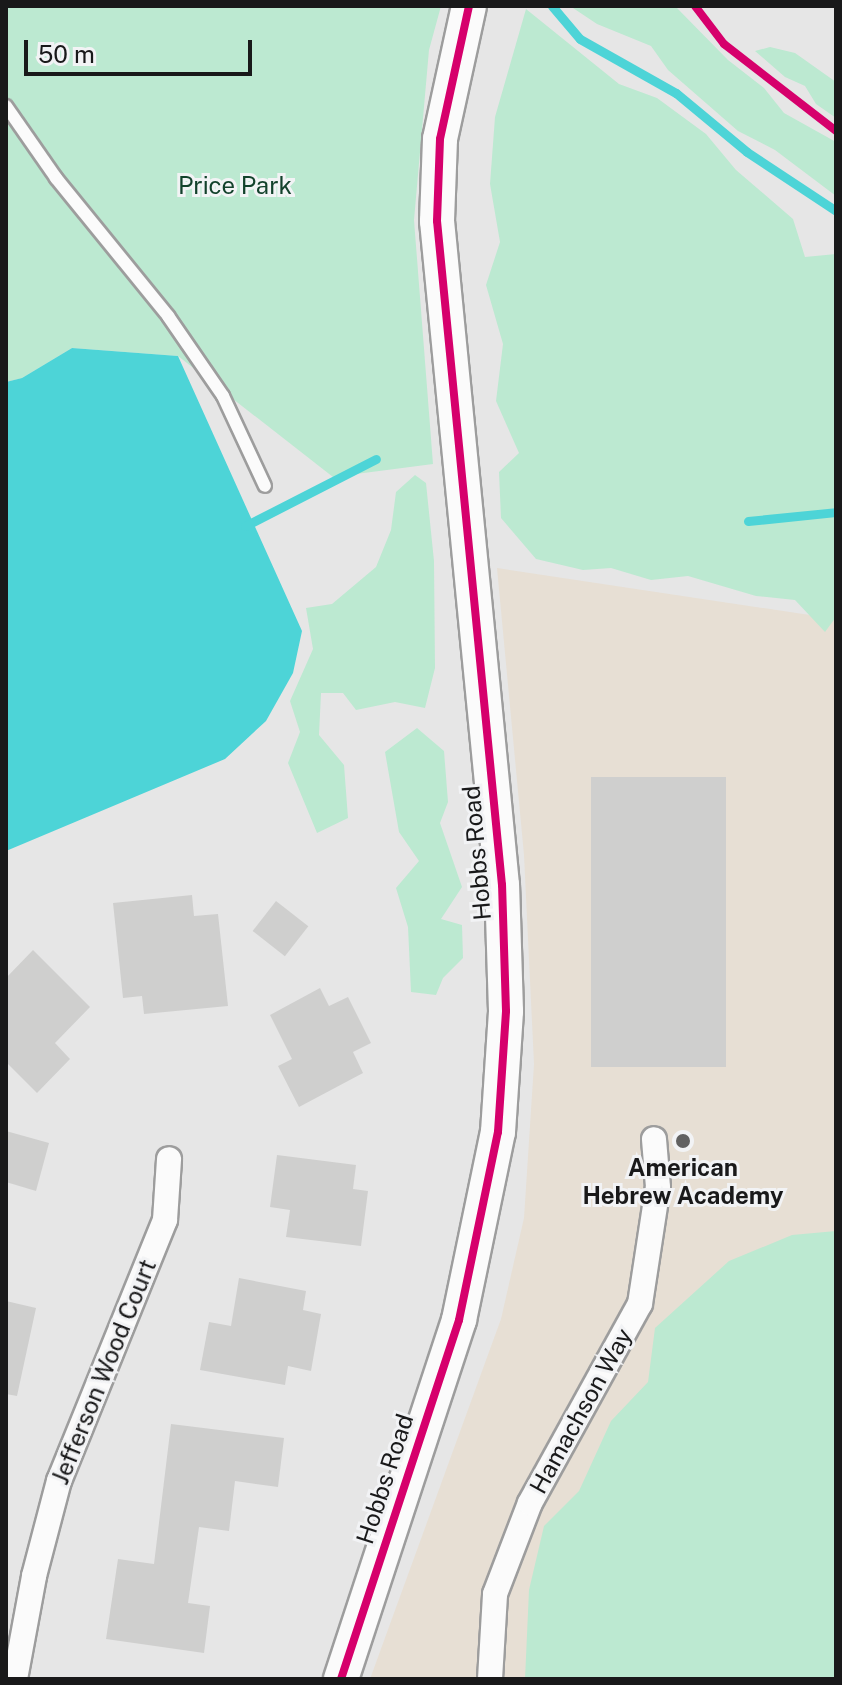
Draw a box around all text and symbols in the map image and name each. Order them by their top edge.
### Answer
scale bar [28,24,256,74]
text: 50 m [38,40,95,68]
park label: Price Park [178,172,292,200]
street label: Hobbs Road [457,784,497,922]
marker: American Hebrew Academy [674,1132,692,1150]
place label: American Hebrew Academy [583,1154,783,1210]
street label: Jefferson Wood Court [46,1255,162,1489]
street label: Hamachson Way [524,1323,638,1499]
street label: Hobbs Road [350,1410,420,1548]

